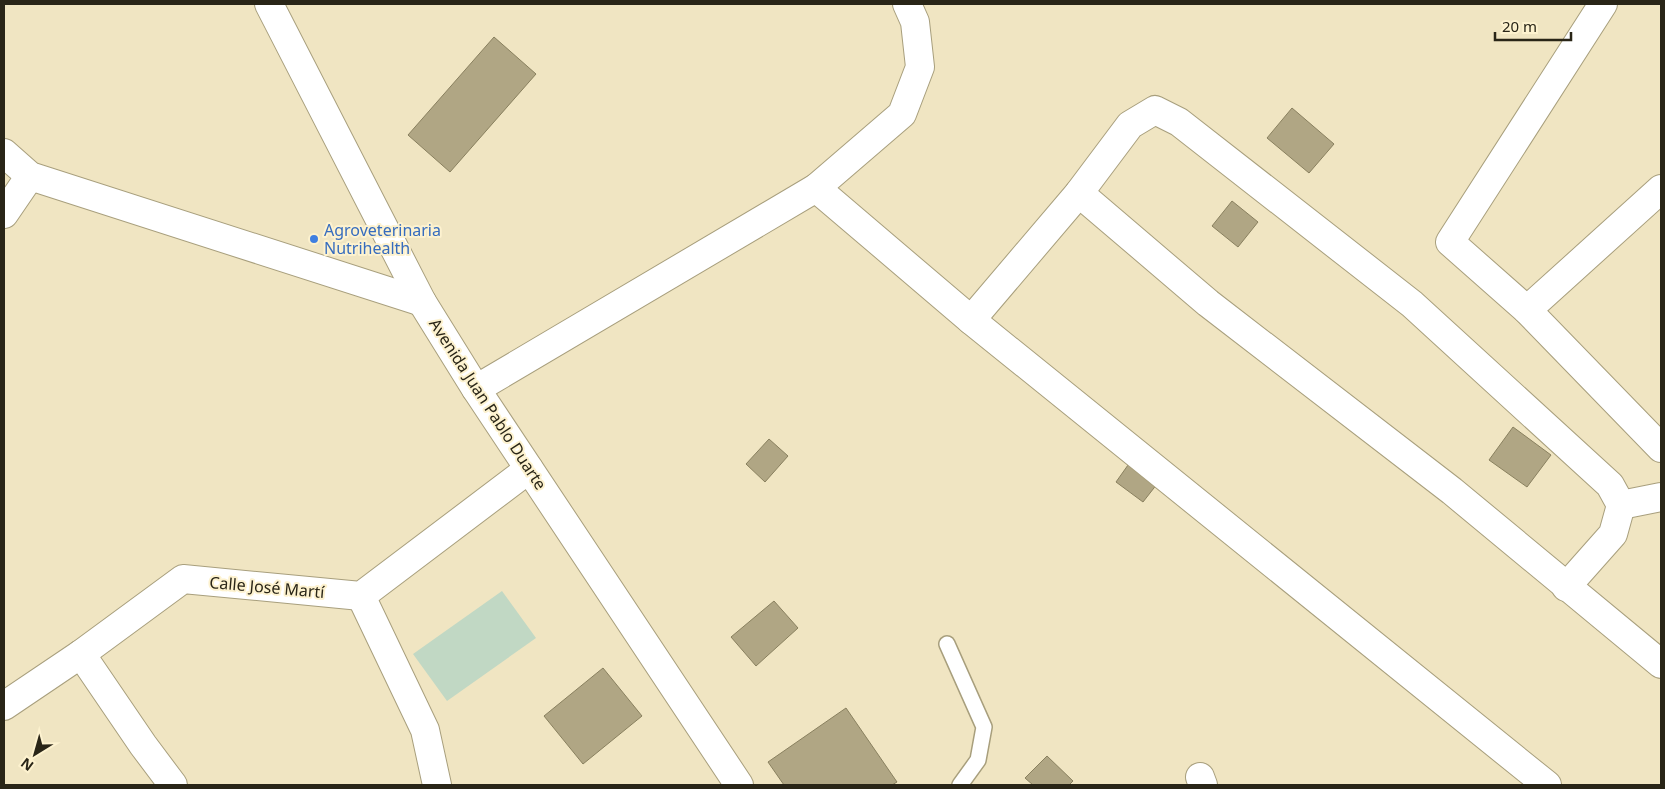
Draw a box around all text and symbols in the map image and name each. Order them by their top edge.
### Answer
scale bar [1495,10,1571,42]
text: 20 m [1502,16,1537,36]
place label: Agroveterinaria Nutrihealth [324,219,441,259]
marker: Agroveterinaria Nutrihealth [308,233,320,245]
street label: Avenida Juan Pablo Duarte [424,314,552,494]
street label: Calle José Martí [209,571,326,603]
north arrow [10,729,60,779]
text: N [17,754,37,776]

